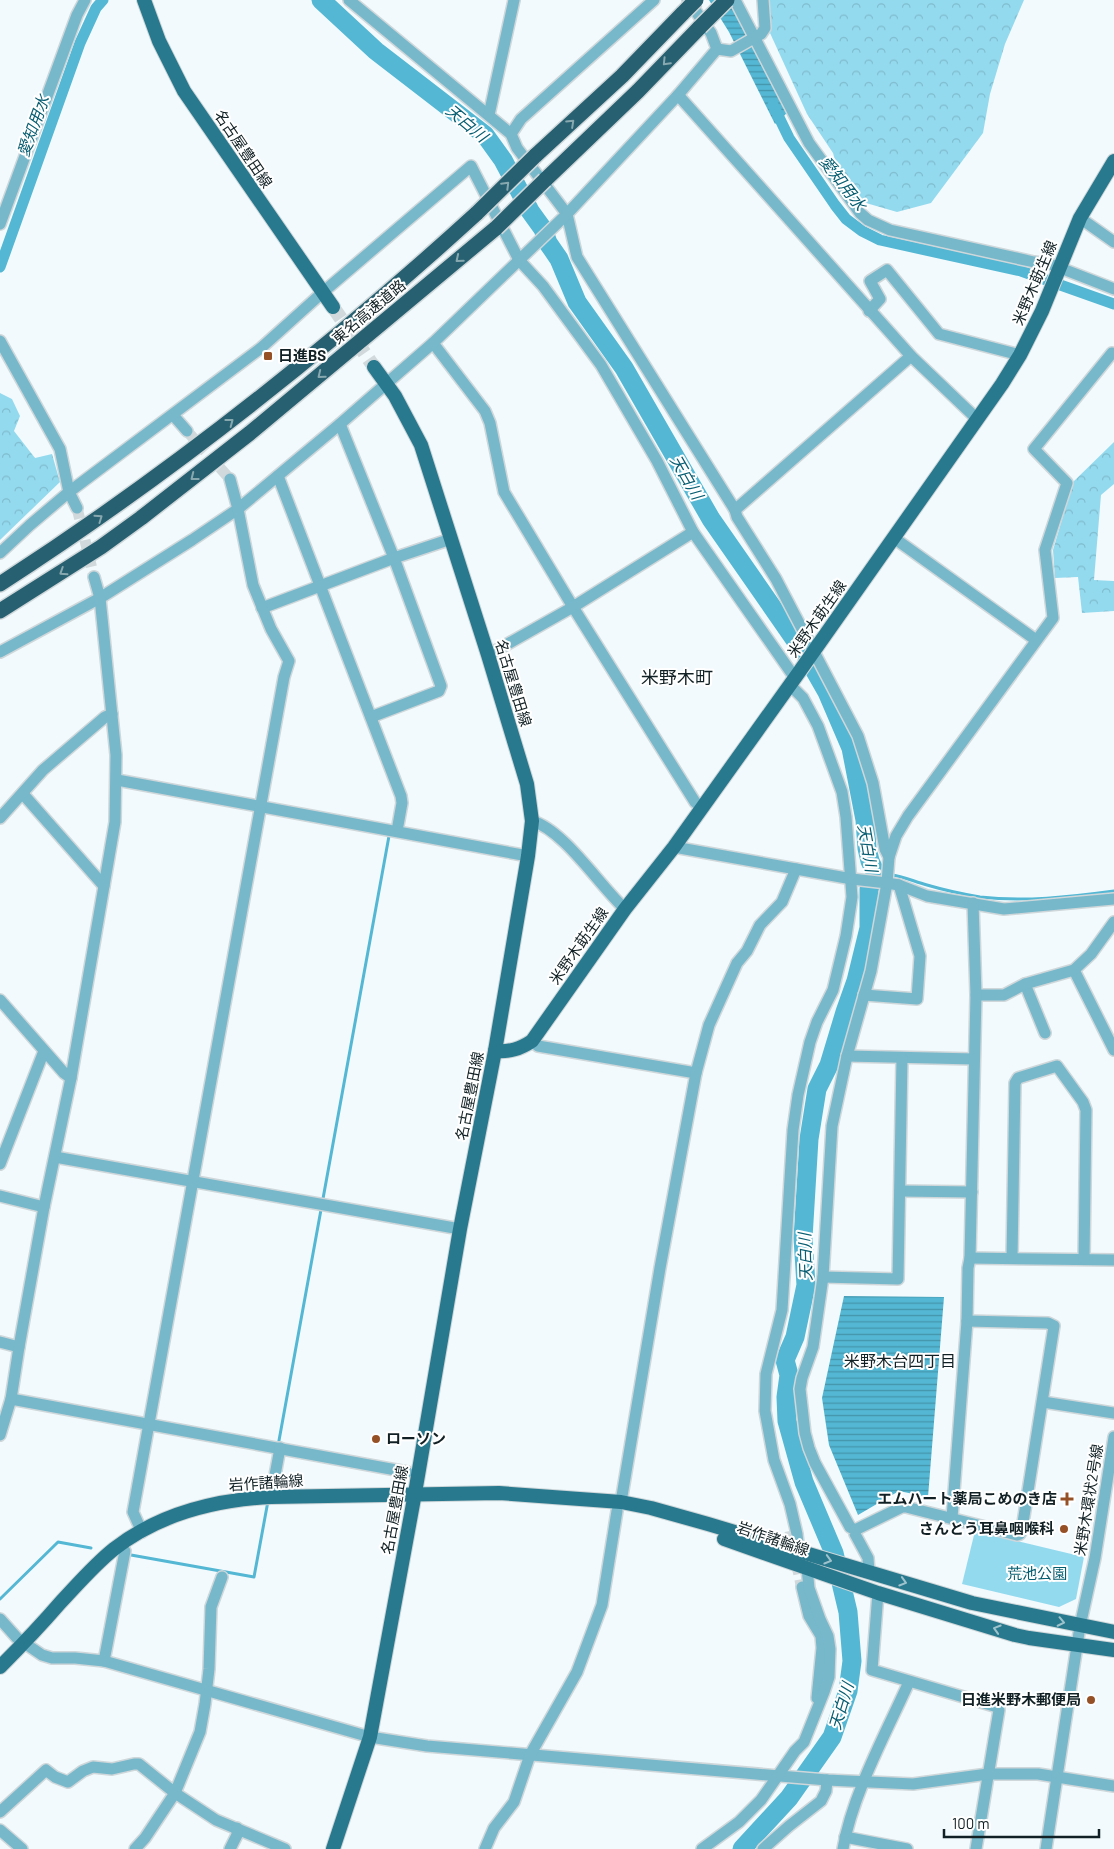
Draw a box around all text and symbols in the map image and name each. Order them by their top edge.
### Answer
one-way arrow [663,56,672,65]
water label: 愛知用水 [13,91,53,159]
water label: 天白川 [443,100,493,147]
street label: 名古屋豊田線 [211,106,276,191]
one-way arrow [565,120,574,129]
water label: 愛知用水 [816,152,872,215]
one-way arrow [501,181,510,190]
street label: 米野木莇生線 [1008,238,1060,328]
one-way arrow [455,254,464,263]
street label: 東名高速道路 [328,275,409,347]
place label: 日進BS [278,346,326,364]
marker: 日進BS [262,350,274,362]
one-way arrow [318,370,327,378]
one-way arrow [224,419,234,428]
water label: 天白川 [667,451,709,504]
one-way arrow [191,471,200,479]
one-way arrow [93,515,103,524]
one-way arrow [59,566,68,575]
street label: 米野木莇生線 [783,576,849,660]
street label: 名古屋豊田線 [492,637,536,728]
district label: 米野木町 [641,666,713,688]
water label: 天白川 [855,823,882,875]
street label: 米野木莇生線 [545,903,611,987]
street label: 名古屋豊田線 [452,1050,486,1142]
water label: 天白川 [794,1231,815,1281]
district label: 米野木台四丁目 [844,1351,956,1370]
place label: ローソン [386,1429,446,1447]
marker: ローソン [370,1433,382,1445]
street label: 米野木環状2号線 [1070,1443,1106,1557]
street label: 名古屋豊田線 [377,1464,411,1556]
street label: 岩作諸輪線 [228,1470,304,1494]
place label: エムハート薬局こめのき店 [877,1489,1057,1507]
marker: エムハート薬局こめのき店 [1061,1493,1073,1505]
street label: 岩作諸輪線 [735,1517,812,1559]
place label: さんとう耳鼻咽喉科 [919,1519,1054,1537]
marker: さんとう耳鼻咽喉科 [1058,1523,1070,1535]
one-way arrow [824,1554,832,1565]
park label: 荒池公園 [1007,1564,1067,1582]
one-way arrow [899,1577,907,1587]
one-way arrow [1056,1616,1065,1627]
one-way arrow [994,1625,1002,1635]
water label: 天白川 [824,1678,857,1732]
place label: 日進米野木郵便局 [961,1690,1081,1708]
marker: 日進米野木郵便局 [1085,1694,1097,1706]
scale bar [944,1806,1099,1838]
text: 100 m [952,1814,990,1832]

